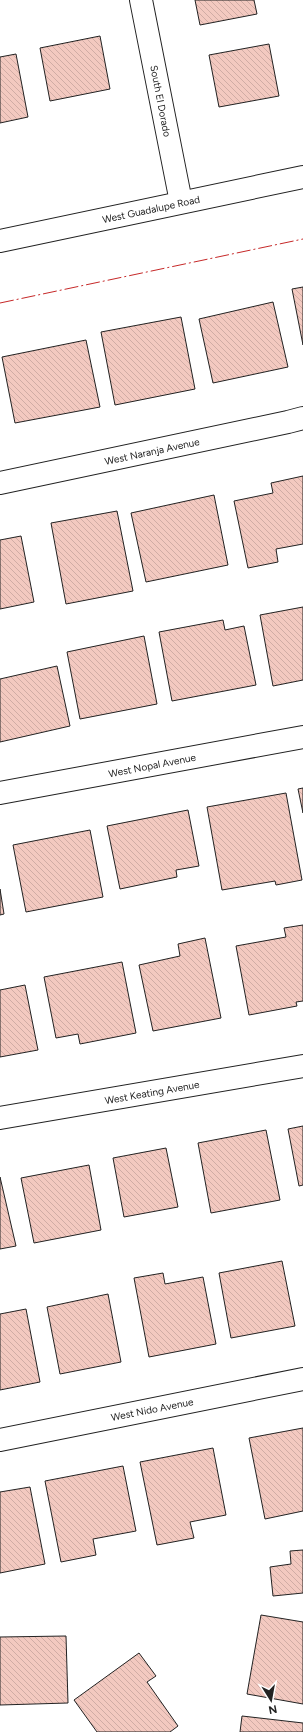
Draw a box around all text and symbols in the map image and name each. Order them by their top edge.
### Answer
street label: South El Dorado [147,64,174,138]
street label: West Guadalupe Road [101,193,201,226]
street label: West Naranja Avenue [104,435,201,468]
street label: West Nopal Avenue [107,751,197,780]
street label: West Keating Avenue [104,1078,201,1107]
street label: West Nido Avenue [110,1395,195,1424]
north arrow [251,1680,291,1720]
text: N [267,1702,278,1717]

